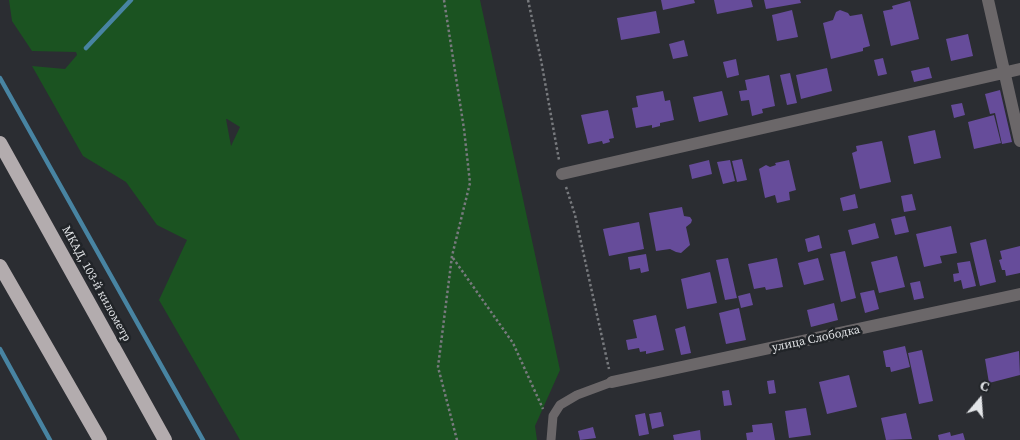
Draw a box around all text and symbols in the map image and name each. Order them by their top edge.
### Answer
street label: МКАД, 103-й километр [58,224,134,344]
street label: улица Слободка [771,323,861,355]
north arrow [955,375,1005,425]
text: С [977,375,992,397]

